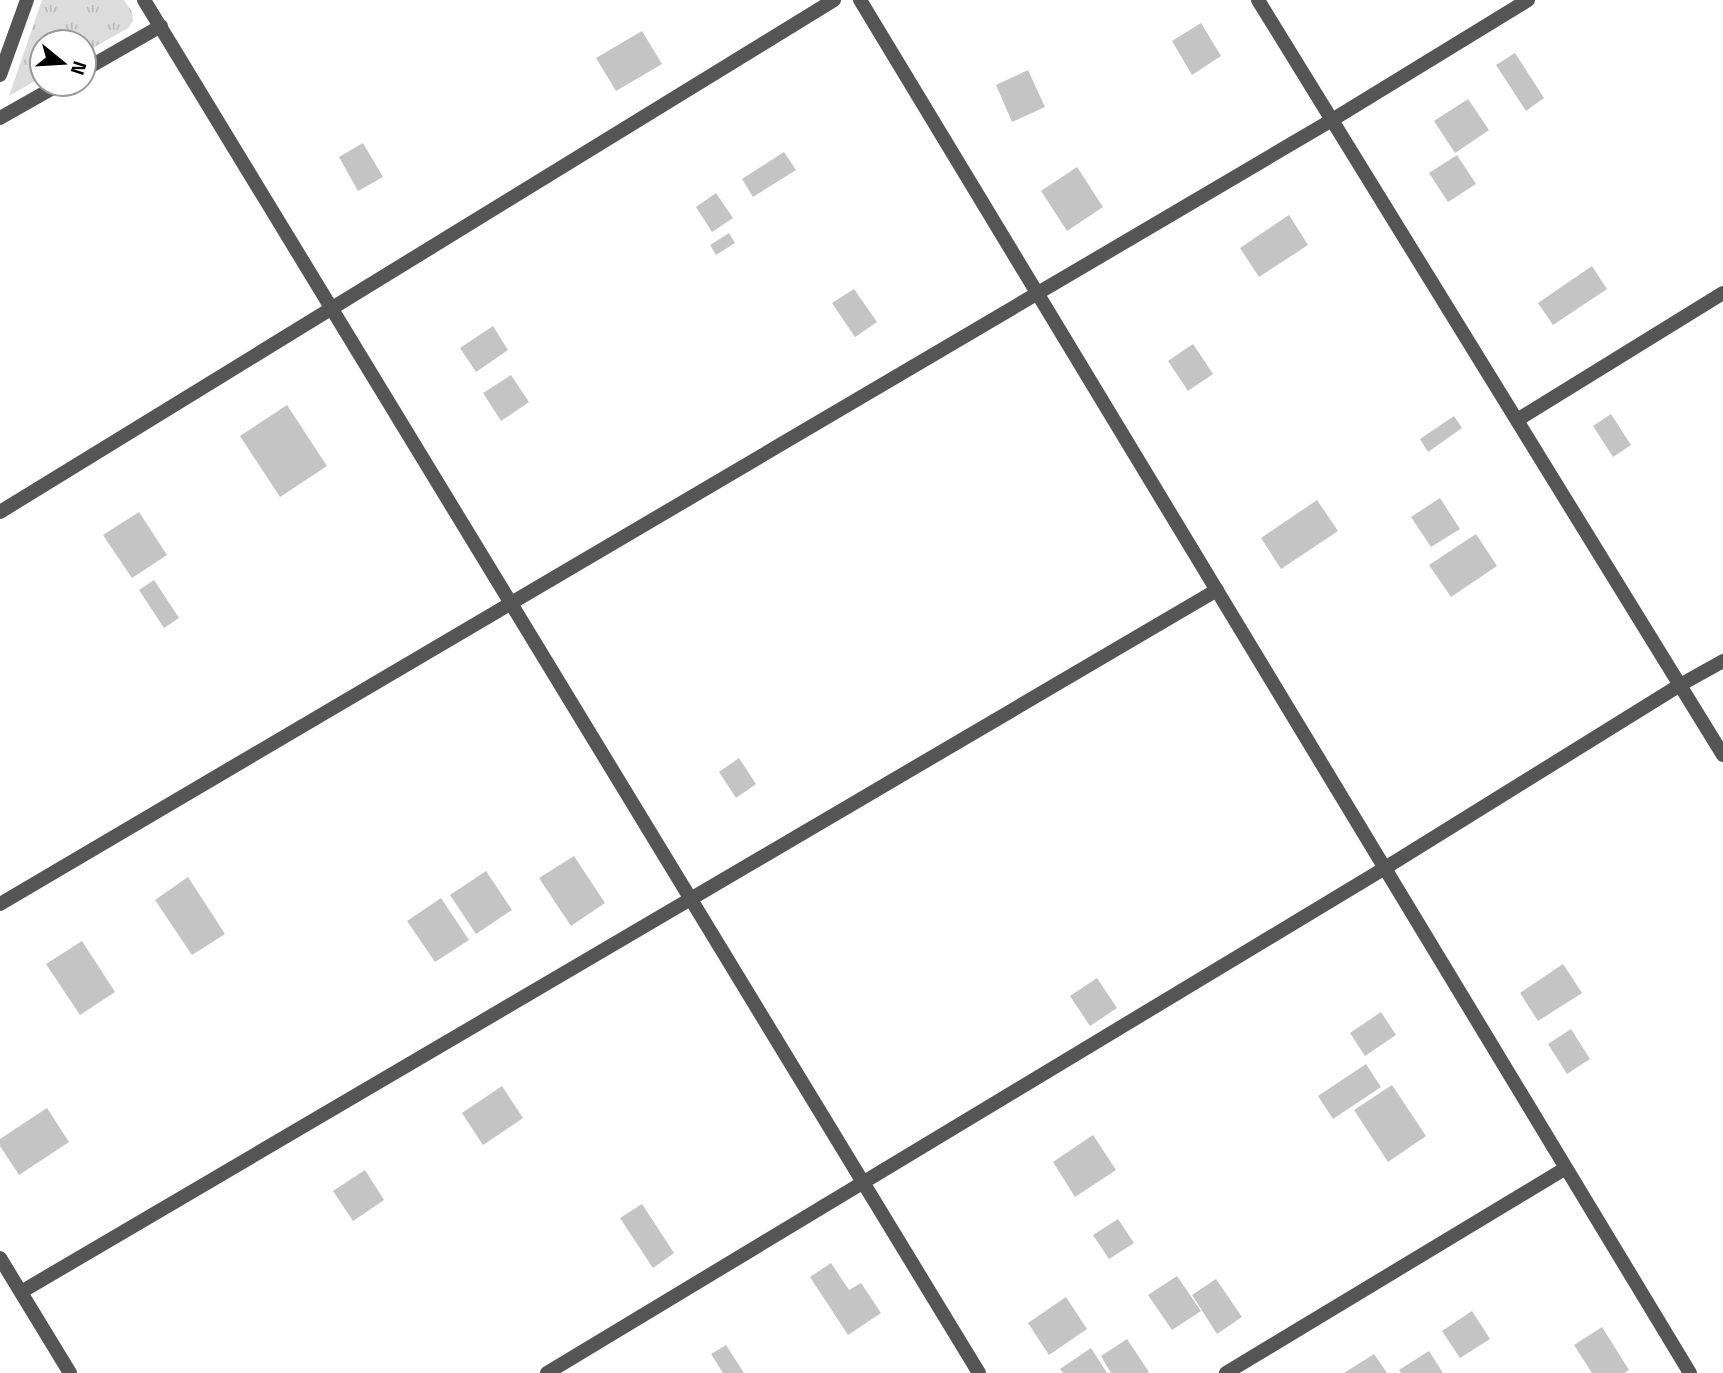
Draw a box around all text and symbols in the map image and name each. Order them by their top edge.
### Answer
north arrow [28,28,98,98]
text: N [64,58,95,79]

